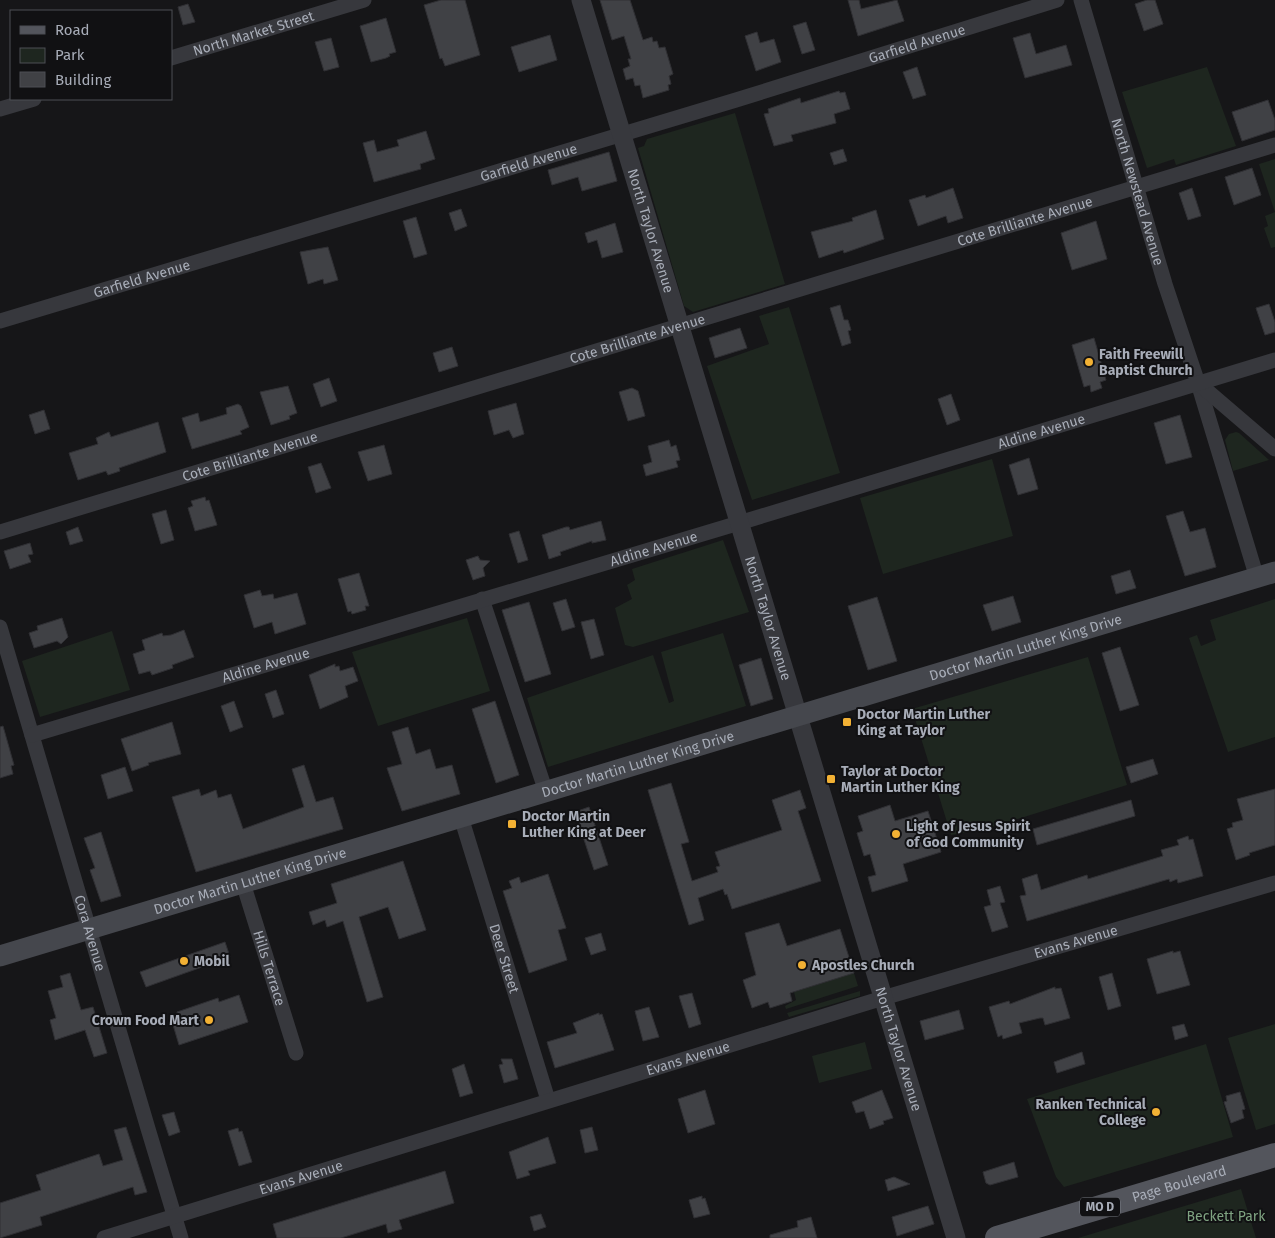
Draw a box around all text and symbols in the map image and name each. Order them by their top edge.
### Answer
street label: North Market Street [191,7,317,60]
legend [10,10,172,100]
text: Road [55,21,90,39]
street label: Garfield Avenue [867,21,967,67]
text: Park [55,46,85,64]
text: Building [55,71,111,89]
street label: North Newstead Avenue [1107,116,1167,267]
street label: Garfield Avenue [478,140,579,185]
street label: North Taylor Avenue [624,167,677,295]
street label: Cote Brilliante Avenue [955,193,1095,250]
street label: Garfield Avenue [91,256,192,301]
street label: Cote Brilliante Avenue [568,310,707,368]
place label: Faith Freewill Baptist Church [1099,346,1192,379]
marker: Faith Freewill Baptist Church [1083,356,1095,368]
street label: Aldine Avenue [996,410,1087,453]
street label: Cote Brilliante Avenue [180,428,320,485]
street label: Aldine Avenue [608,528,700,570]
street label: North Taylor Avenue [741,554,795,683]
street label: Doctor Martin Luther King Drive [927,611,1124,685]
street label: Aldine Avenue [220,644,312,687]
place label: Doctor Martin Luther King at Taylor [857,706,990,739]
marker: Doctor Martin Luther King at Taylor [841,716,853,728]
street label: Doctor Martin Luther King Drive [540,727,736,801]
place label: Taylor at Doctor Martin Luther King [841,763,960,796]
marker: Taylor at Doctor Martin Luther King [825,773,837,785]
place label: Doctor Martin Luther King at Deer [522,808,646,841]
marker: Doctor Martin Luther King at Deer [506,818,518,830]
place label: Light of Jesus Spirit of God Community [906,818,1031,851]
marker: Light of Jesus Spirit of God Community [890,828,902,840]
street label: Doctor Martin Luther King Drive [152,844,348,918]
street label: Cora Avenue [70,893,109,973]
street label: Deer Street [485,922,523,996]
street label: Evans Avenue [1032,922,1120,962]
street label: Hills Terrace [249,928,289,1008]
place label: Mobil [194,953,230,970]
marker: Mobil [178,955,190,967]
place label: Apostles Church [811,957,915,974]
marker: Apostles Church [796,959,808,971]
street label: North Taylor Avenue [871,985,925,1113]
place label: Crown Food Mart [92,1012,200,1029]
marker: Crown Food Mart [203,1014,215,1026]
street label: Evans Avenue [644,1038,732,1079]
place label: Ranken Technical College [1035,1096,1147,1129]
marker: Ranken Technical College [1150,1106,1162,1118]
street label: Evans Avenue [257,1157,345,1199]
street label: Page Boulevard [1130,1162,1228,1206]
road number: MO D [1080,1198,1120,1216]
park label: Beckett Park [1187,1208,1266,1225]

